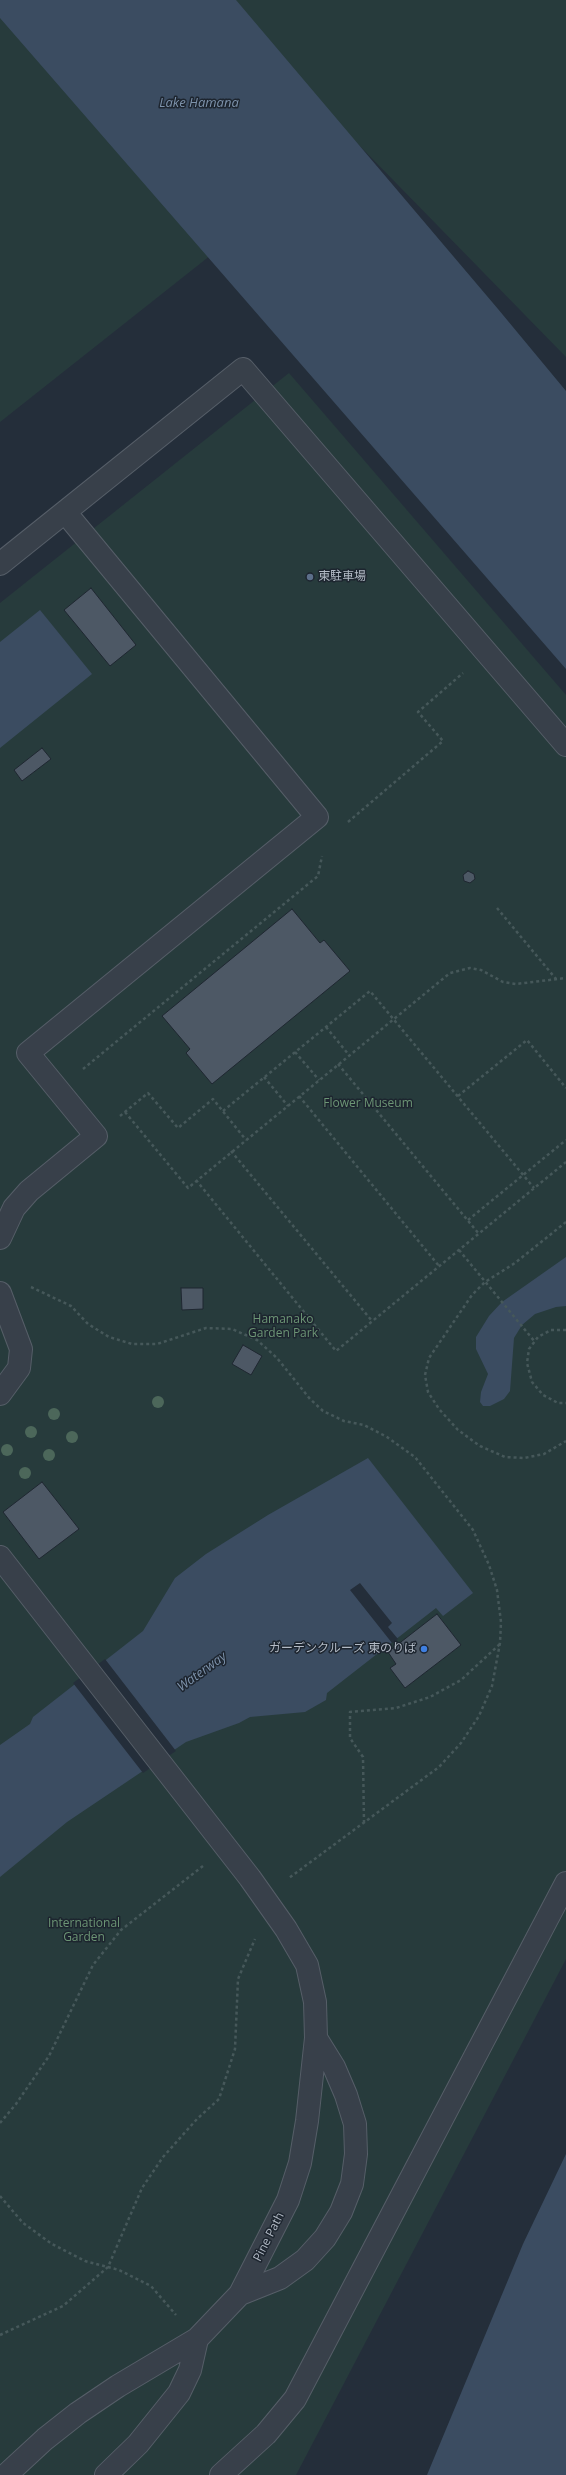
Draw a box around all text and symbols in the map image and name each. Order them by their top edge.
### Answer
water label: Lake Hamana [159,95,239,111]
place label: 東駐車場 [318,570,366,584]
marker: 東駐車場 [305,572,315,582]
park label: Flower Museum [323,1097,413,1111]
park label: Hamanako Garden Park [248,1313,318,1341]
place label: ガーデンクルーズ 東のりば [269,1642,416,1656]
marker: ガーデンクルーズ 東のりば [419,1644,429,1654]
water label: Waterway [174,1649,230,1695]
park label: International Garden [48,1917,120,1945]
street label: Pine Path [251,2210,287,2264]

